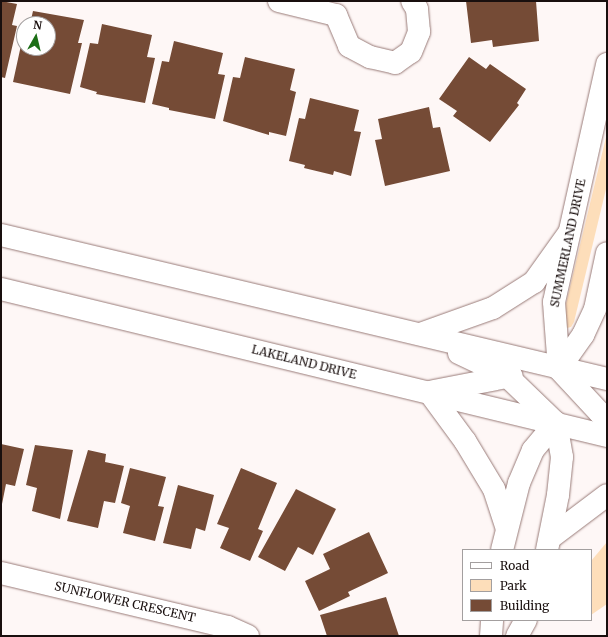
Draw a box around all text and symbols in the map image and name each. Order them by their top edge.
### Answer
north arrow [16,16,56,56]
text: N [32,18,43,33]
street label: SUMMERLAND DRIVE [547,177,589,309]
street label: LAKELAND DRIVE [250,342,358,382]
legend [462,549,592,621]
text: Road [500,558,529,573]
text: Park [500,578,527,593]
street label: SUNFLOWER CRESCENT [53,579,197,625]
text: Building [500,598,549,613]

